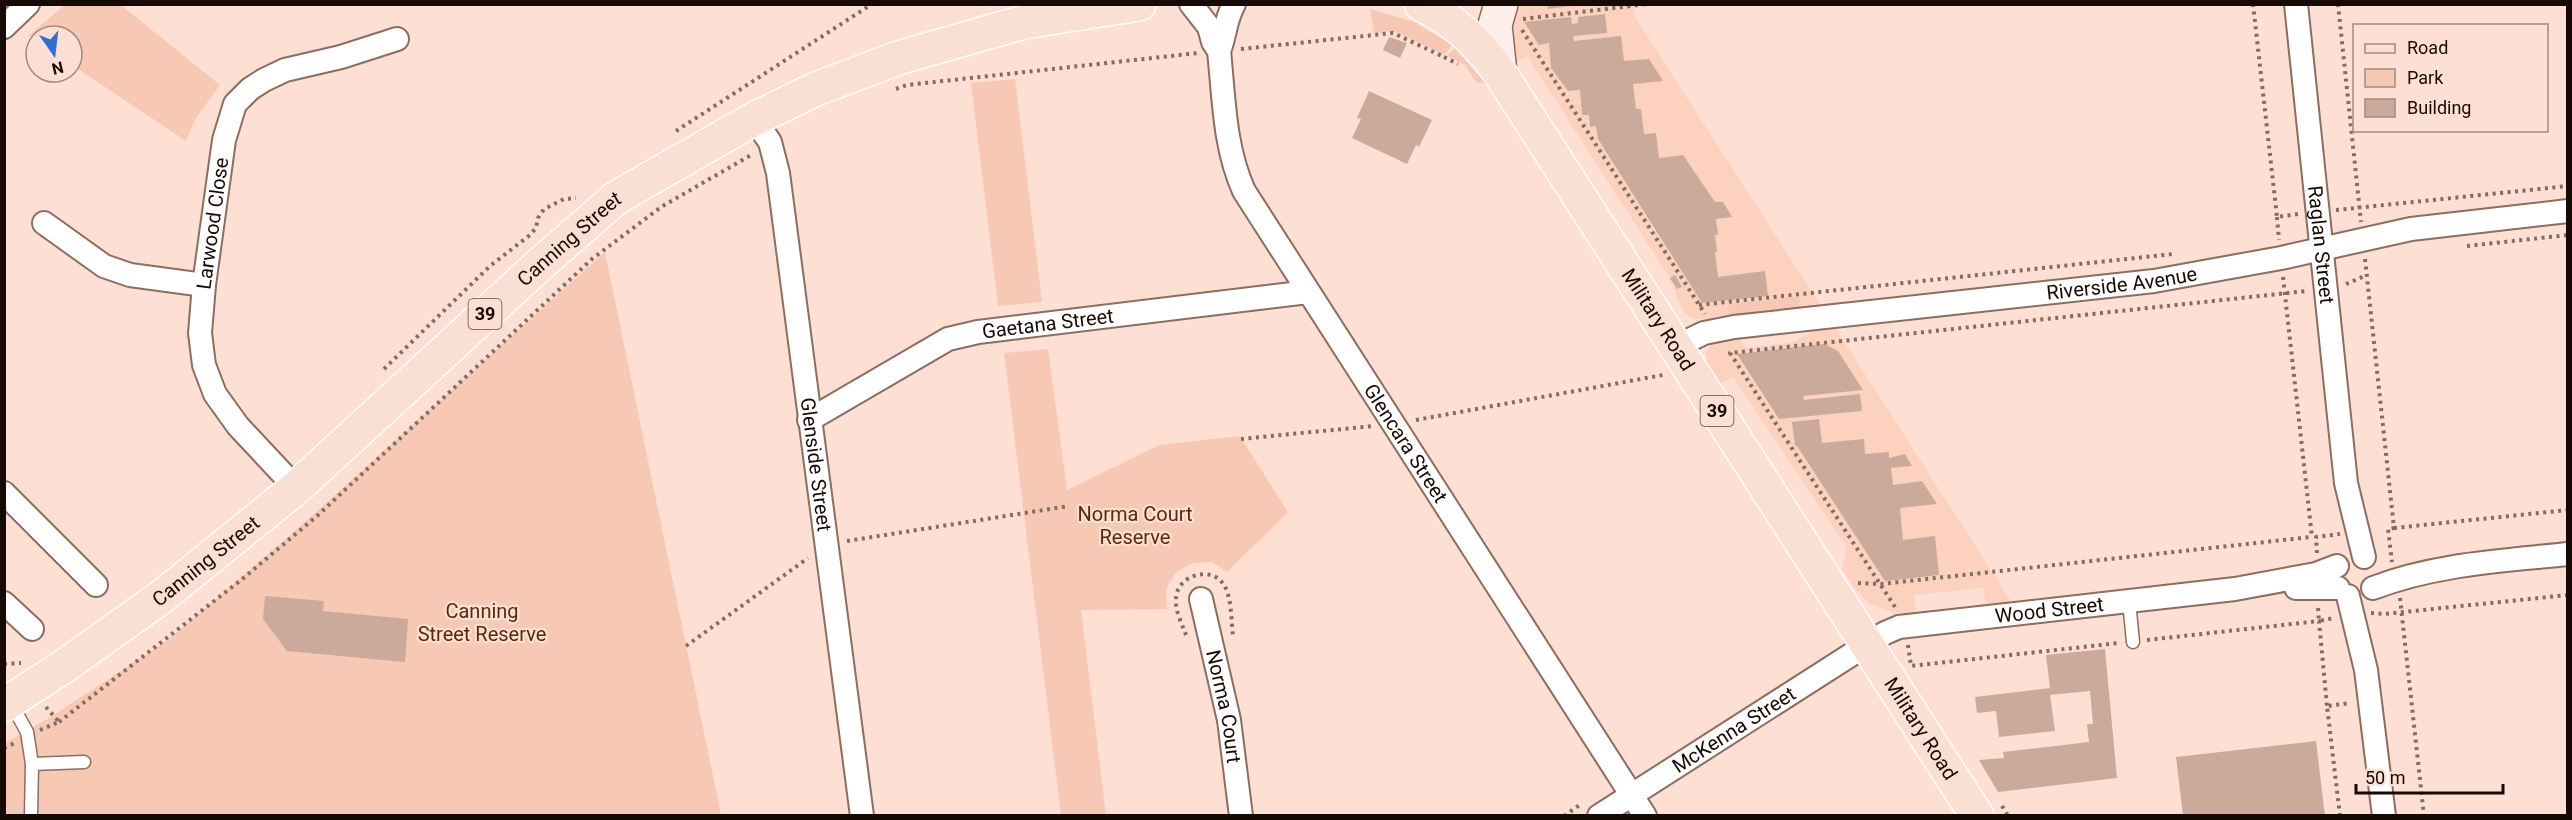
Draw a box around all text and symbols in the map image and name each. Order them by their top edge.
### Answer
north arrow [24,24,84,84]
legend [2353,24,2548,132]
text: Road [2407,37,2448,58]
text: N [50,57,65,79]
text: Park [2407,67,2444,88]
text: Building [2407,97,2471,118]
street label: Larwood Close [192,156,233,291]
street label: Raglan Street [2303,184,2339,305]
street label: Canning Street [512,186,625,291]
street label: Riverside Avenue [2045,261,2199,305]
street label: Military Road [1617,264,1700,375]
road number: 39 [468,299,502,329]
street label: Gaetana Street [981,304,1115,343]
street label: Glencara Street [1359,379,1453,507]
street label: Glenside Street [795,396,837,533]
road number: 39 [1700,396,1734,426]
park label: Norma Court Reserve [1077,502,1193,549]
street label: Canning Street [148,511,264,612]
street label: Wood Street [1994,592,2105,628]
park label: Canning Street Reserve [418,599,546,646]
street label: Norma Court [1201,647,1246,765]
street label: Military Road [1879,673,1962,784]
street label: McKenna Street [1668,682,1800,778]
scale bar [2356,757,2503,795]
text: 50 m [2365,767,2405,788]

